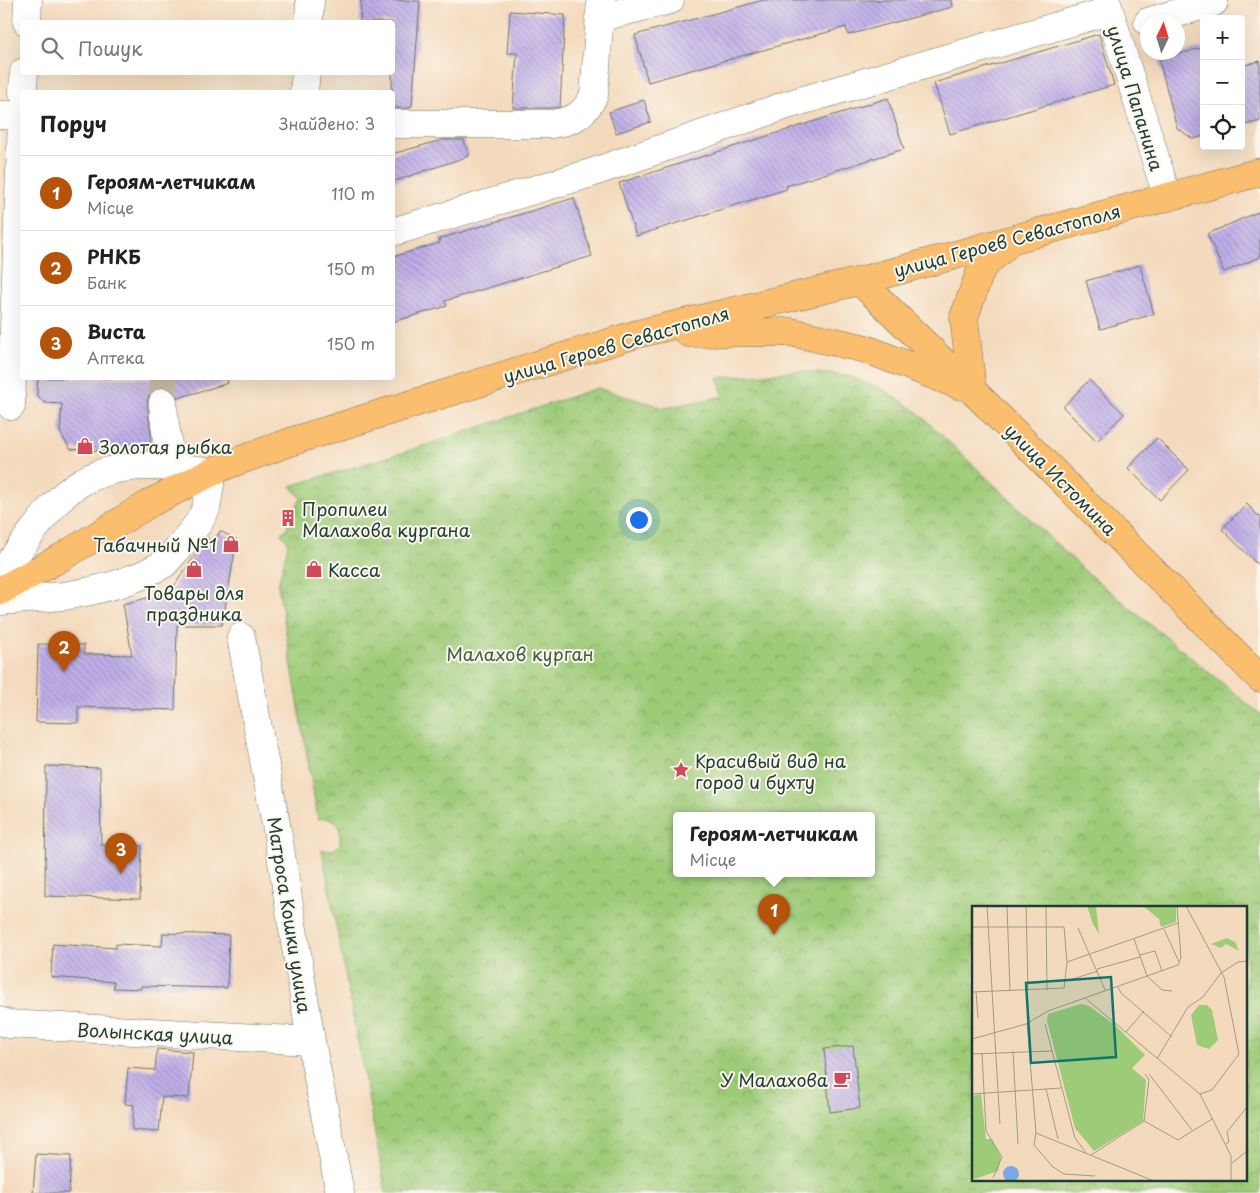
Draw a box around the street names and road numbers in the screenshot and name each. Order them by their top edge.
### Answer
street label: улица Папанина [1101,22,1171,175]
street label: улица Героев Севастополя [890,197,1124,283]
street label: улица Героев Севастополя [500,299,732,389]
street label: улица Истомина [999,417,1124,542]
street label: Матроса Кошки улица [261,815,319,1016]
street label: Волынская улица [76,1015,234,1051]

